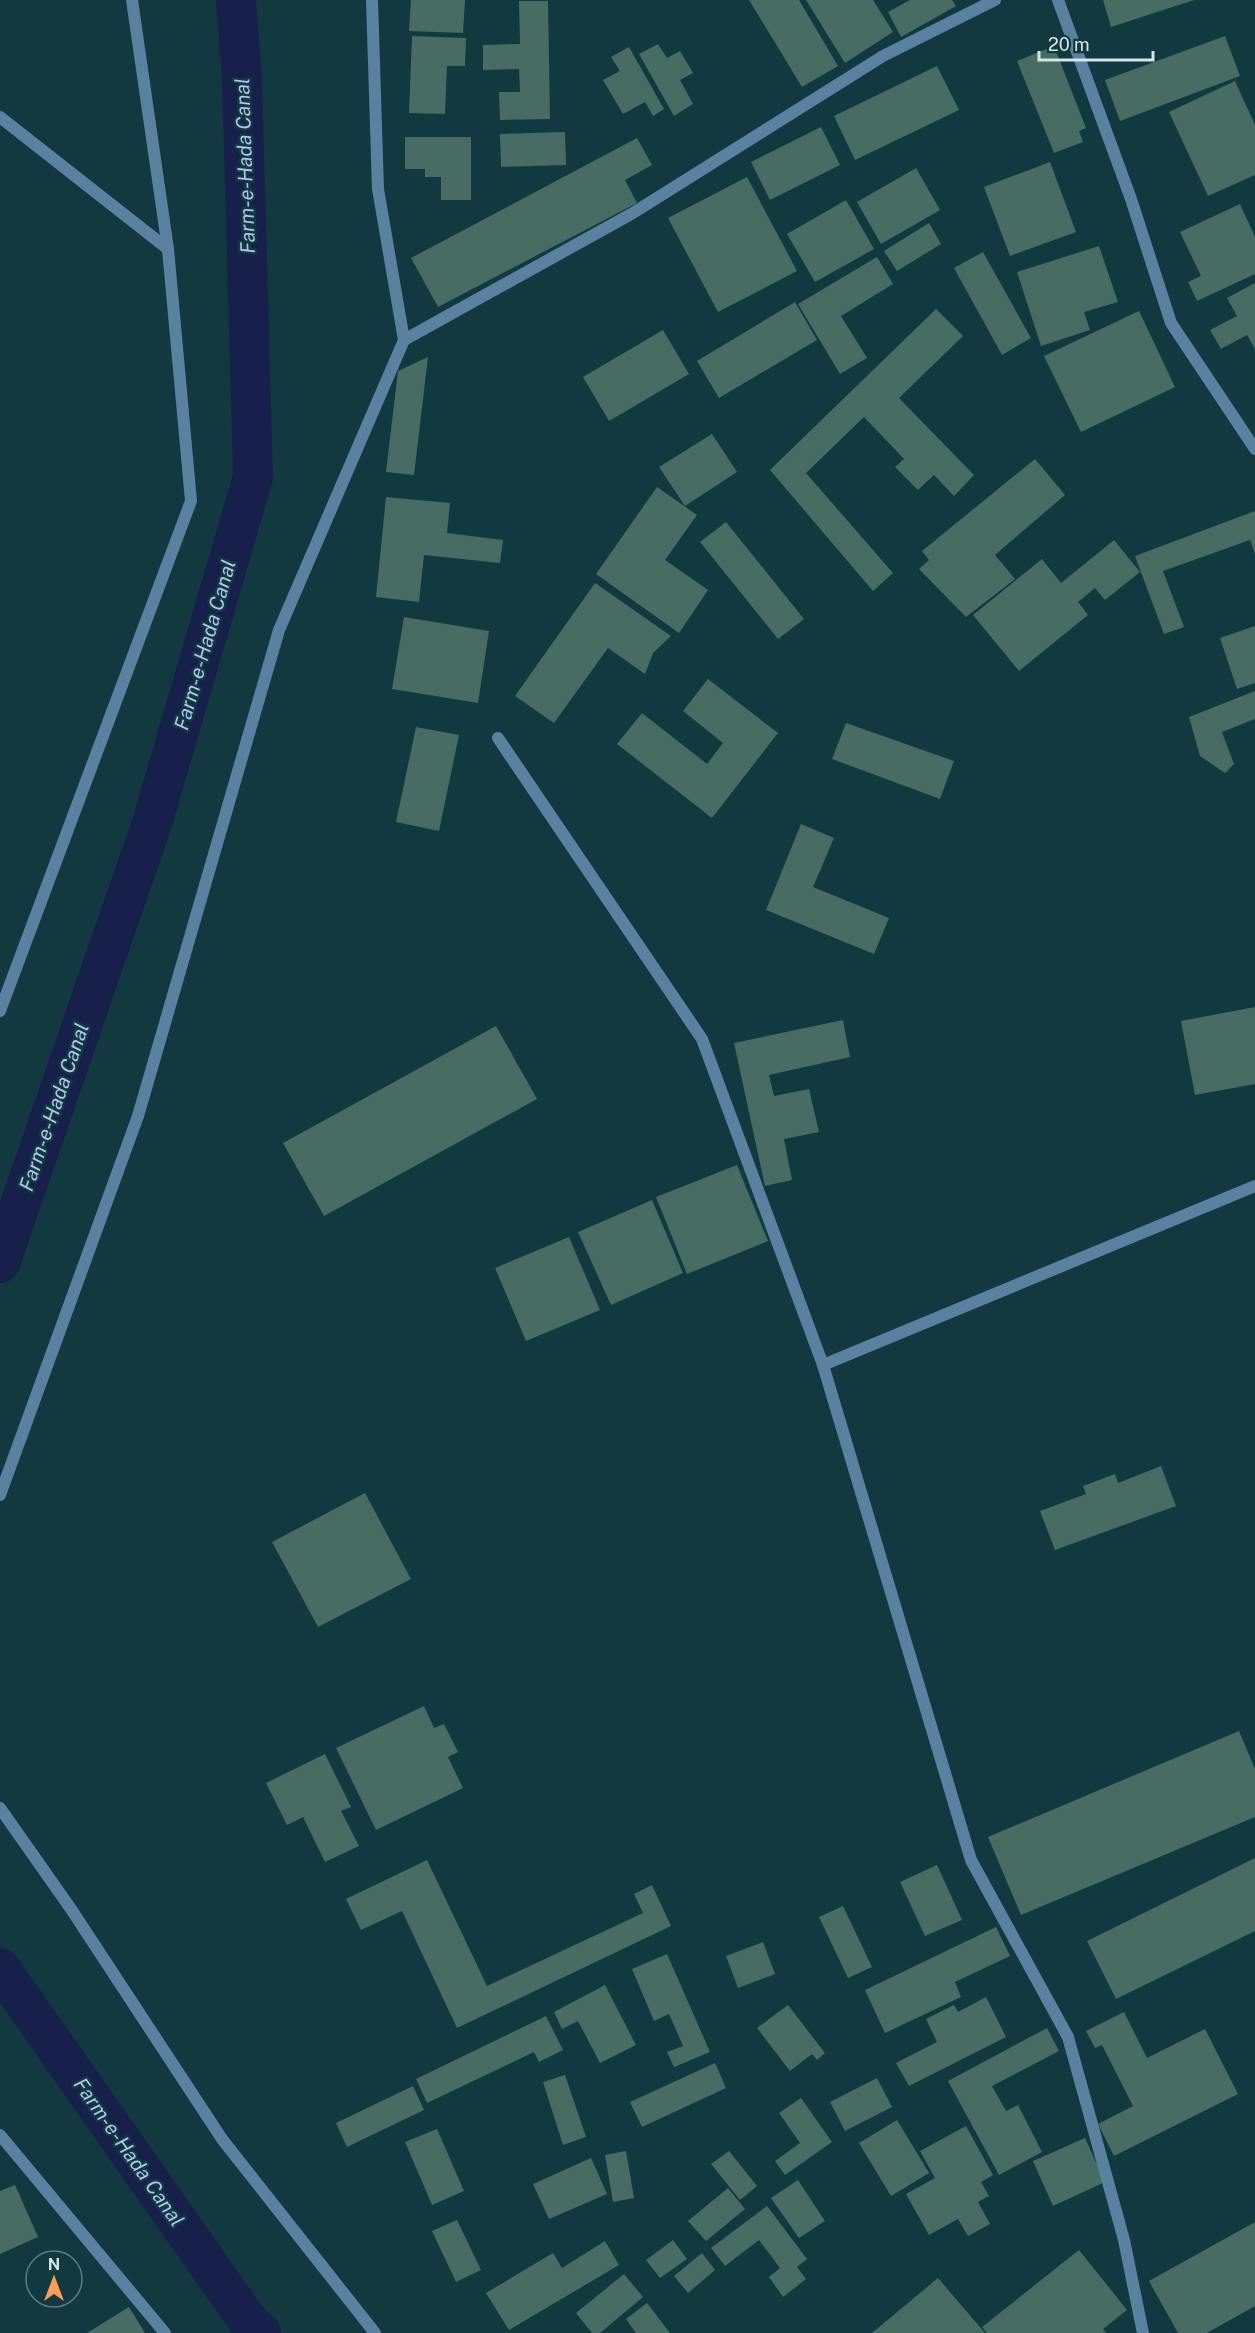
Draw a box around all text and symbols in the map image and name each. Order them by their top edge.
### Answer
scale bar [1039,24,1153,62]
text: 20 m [1048,34,1090,55]
water label: Farm-e-Hada Canal [230,78,260,254]
water label: Farm-e-Hada Canal [169,557,241,733]
water label: Farm-e-Hada Canal [14,1020,94,1194]
water label: Farm-e-Hada Canal [69,2073,189,2231]
north arrow [24,2249,84,2309]
text: N [48,2255,60,2274]

